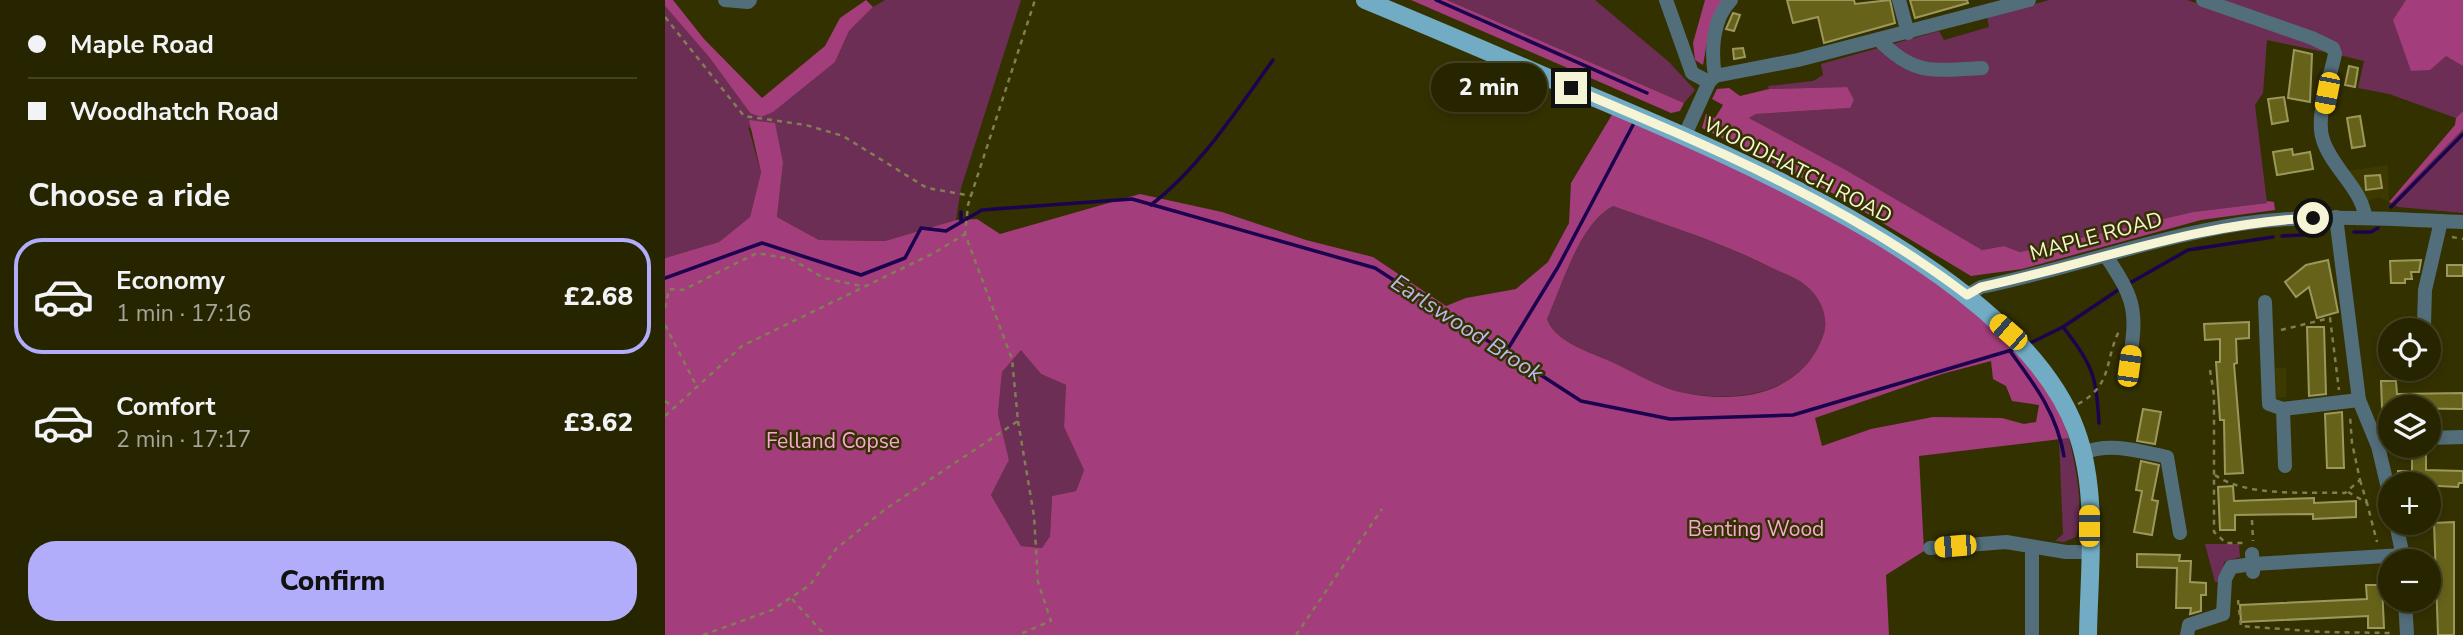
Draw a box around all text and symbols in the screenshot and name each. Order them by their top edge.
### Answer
text: Maple Road [70,27,214,62]
callout: 2 min [1431,64,1546,112]
car [2313,70,2342,116]
text: 2 min [1459,72,1519,103]
route end [1555,72,1587,104]
text: Woodhatch Road [70,94,279,129]
street label: WOODHATCH ROAD [1699,110,1897,230]
text: Choose a ride [28,174,230,217]
route start [2297,202,2329,234]
street label: MAPLE ROAD [2027,205,2165,267]
text: Economy [116,263,225,298]
icon: car [32,265,95,328]
water label: Earlswood Brook [1385,267,1550,389]
text: £2.68 [564,279,633,314]
text: 1 min · 17:16 [116,298,251,329]
car [1986,310,2031,354]
map controls [2378,318,2441,612]
button: locate [2378,318,2441,381]
car [2116,344,2143,388]
text: Comfort [116,389,216,424]
icon: car [32,391,95,454]
button: layers [2378,395,2441,458]
text: £3.62 [564,405,633,440]
text: 2 min · 17:17 [116,424,251,455]
park label: Felland Copse [766,427,900,455]
button: + [2378,472,2441,535]
car [2079,505,2100,547]
park label: Benting Wood [1688,515,1824,543]
car [1934,534,1977,558]
button: Confirm [28,541,637,621]
button: − [2378,549,2441,612]

